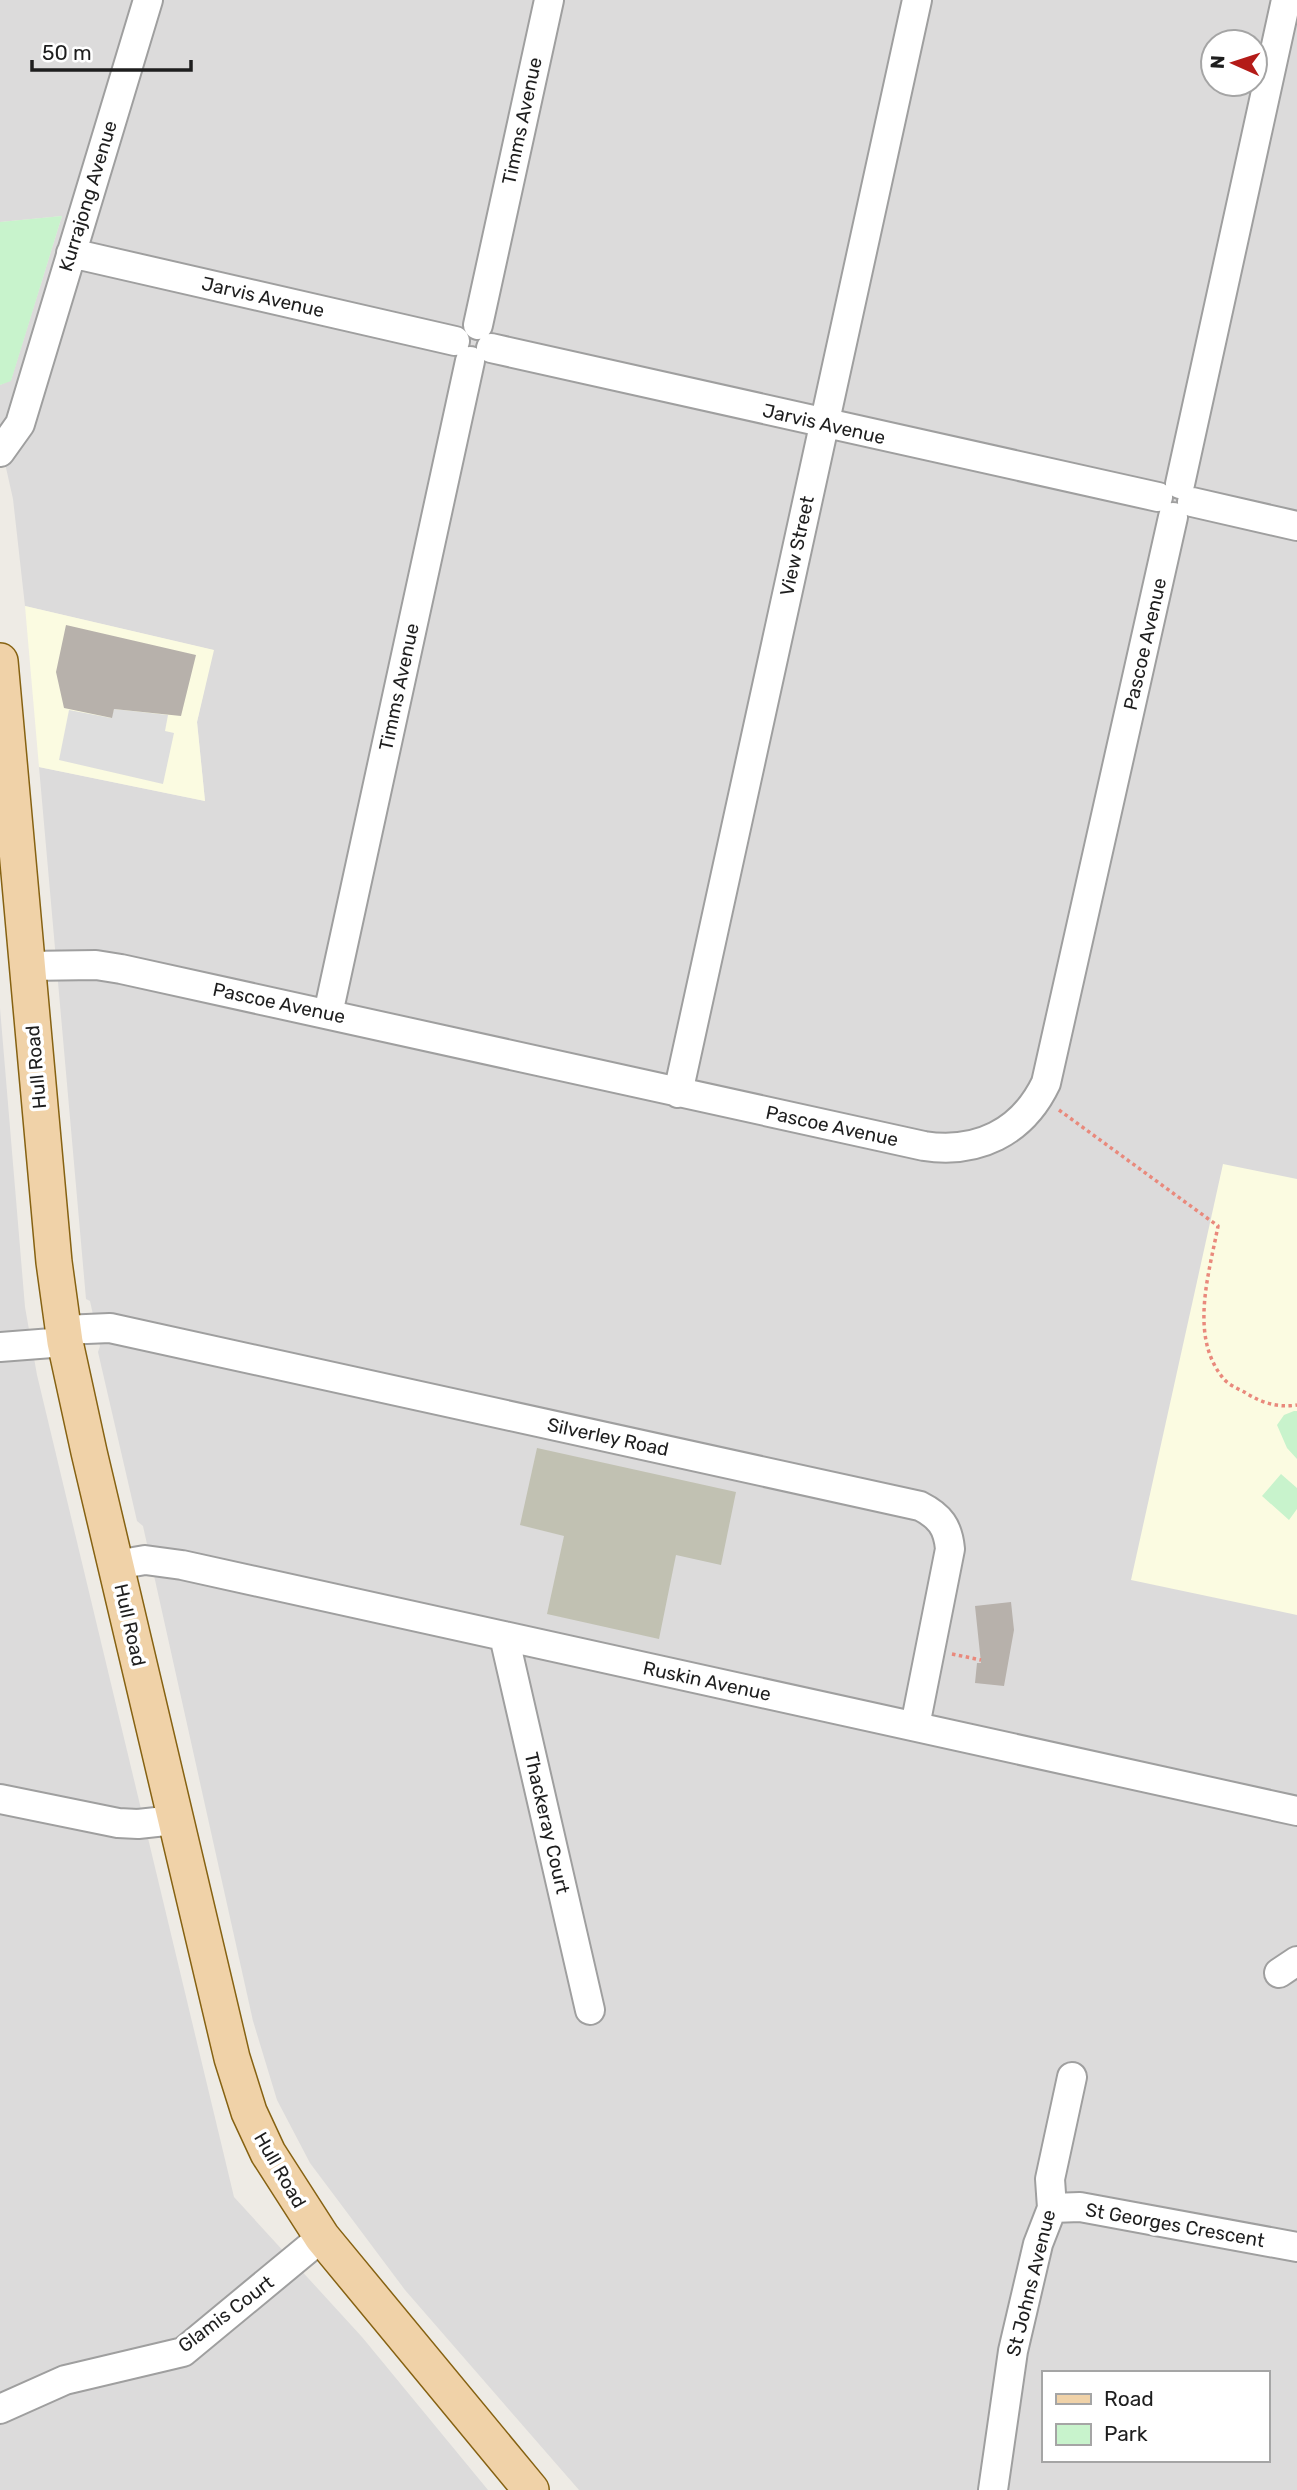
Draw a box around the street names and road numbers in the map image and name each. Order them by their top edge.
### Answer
street label: Timms Avenue [497,55,547,187]
street label: Kurrajong Avenue [54,118,122,274]
street label: Jarvis Avenue [199,272,327,322]
street label: Jarvis Avenue [760,399,888,449]
street label: View Street [775,493,819,598]
street label: Pascoe Avenue [1119,576,1171,712]
street label: Timms Avenue [374,621,424,753]
street label: Pascoe Avenue [211,978,347,1028]
street label: Hull Road [21,1024,51,1110]
street label: Pascoe Avenue [764,1101,900,1151]
street label: Silverley Road [545,1413,671,1461]
street label: Hull Road [109,1582,151,1668]
street label: Ruskin Avenue [641,1656,773,1706]
street label: Thackeray Court [520,1750,575,1897]
street label: Hull Road [249,2128,311,2212]
street label: St Georges Crescent [1084,2198,1267,2252]
street label: St Johns Avenue [1002,2207,1060,2359]
street label: Glamis Court [174,2270,279,2357]

